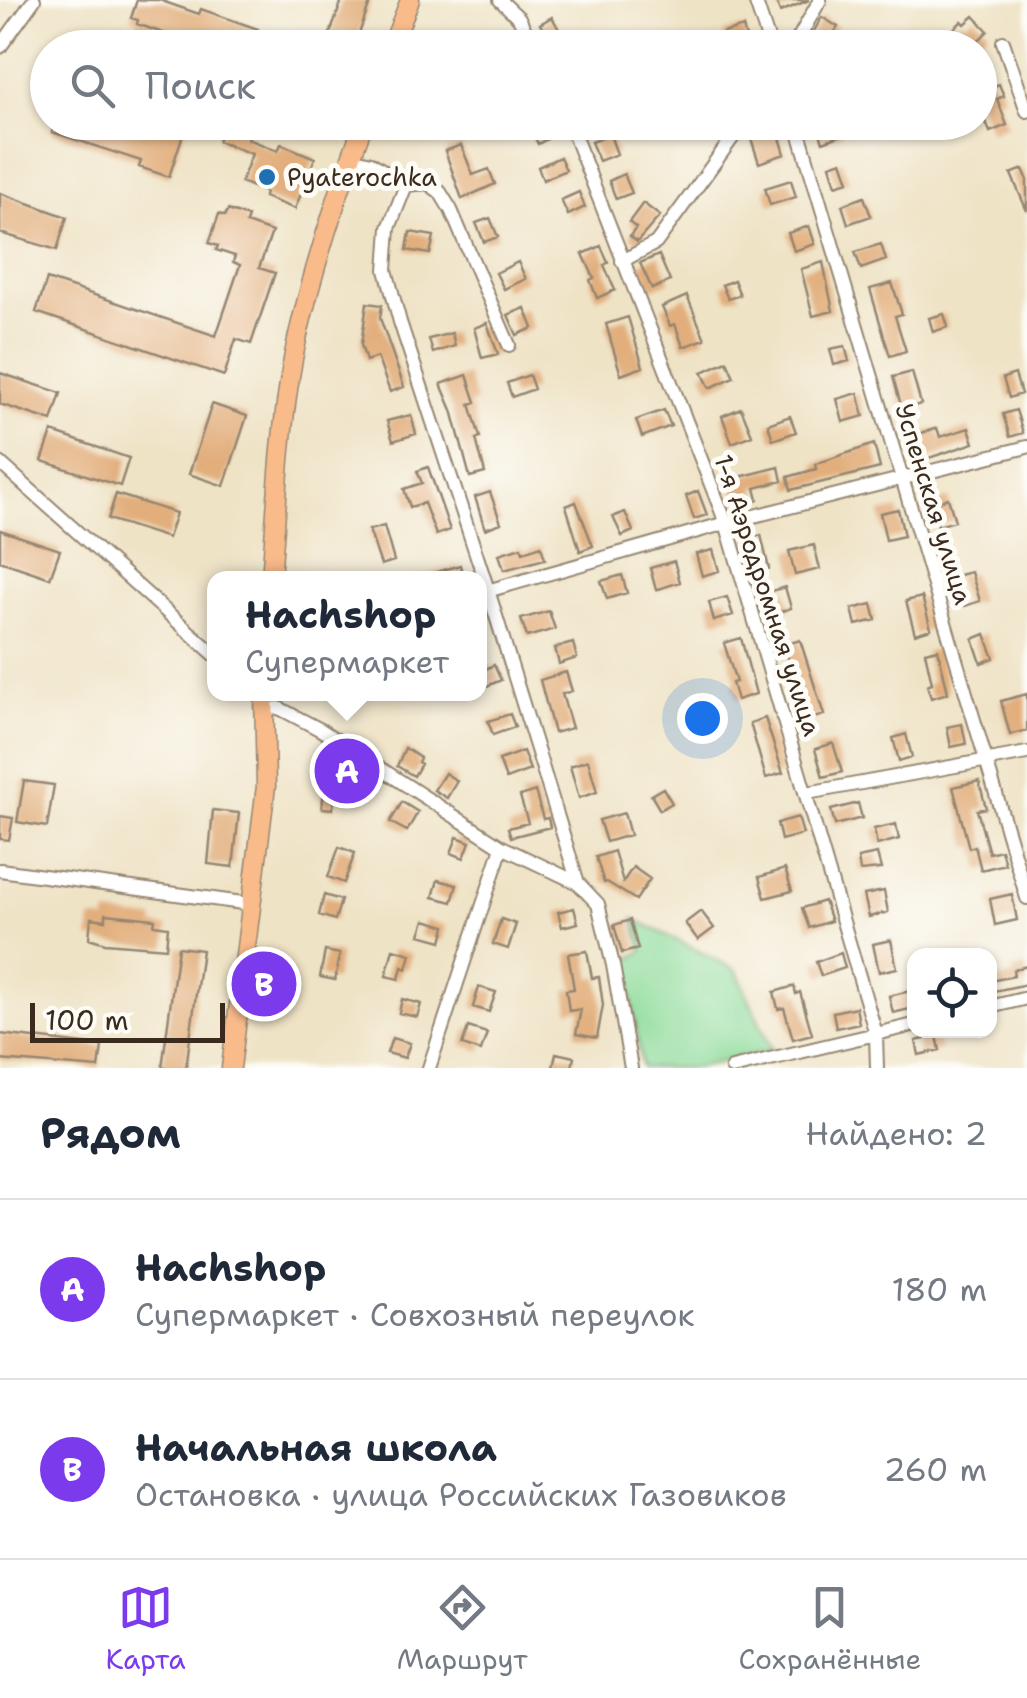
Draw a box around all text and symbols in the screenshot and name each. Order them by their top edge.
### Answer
search box [30,30,997,140]
icon: search [65,58,120,113]
text: Поиск [145,60,256,111]
place label: Pyaterochka [287,160,437,194]
marker: Pyaterochka [256,166,278,188]
street label: Успенская улица [887,399,981,609]
street label: 1-я Аэродромная улица [706,450,830,740]
popup [207,571,487,701]
text: Hachshop [245,589,436,640]
text: Супермаркет [245,640,449,683]
your location [677,693,728,744]
pin: A [314,734,380,808]
pin: B [232,946,296,1022]
map controls [907,948,997,1038]
button: locate [907,948,997,1038]
scale bar [30,998,225,1042]
text: 100 m [45,1001,129,1039]
text: Рядом [40,1105,181,1161]
text: Найдено: 2 [806,1112,987,1155]
text: Hachshop [135,1242,326,1293]
text: A [60,1268,85,1311]
text: 180 m [891,1268,987,1311]
text: Супермаркет · Совхозный переулок [135,1293,695,1336]
text: Начальная школа [135,1422,497,1473]
text: B [63,1448,82,1491]
text: 260 m [884,1448,987,1491]
text: Остановка · улица Российских Газовиков [135,1473,787,1516]
tab: Карта [106,1580,186,1678]
tab: Маршрут [397,1580,527,1678]
tab: Сохранённые [739,1580,921,1678]

